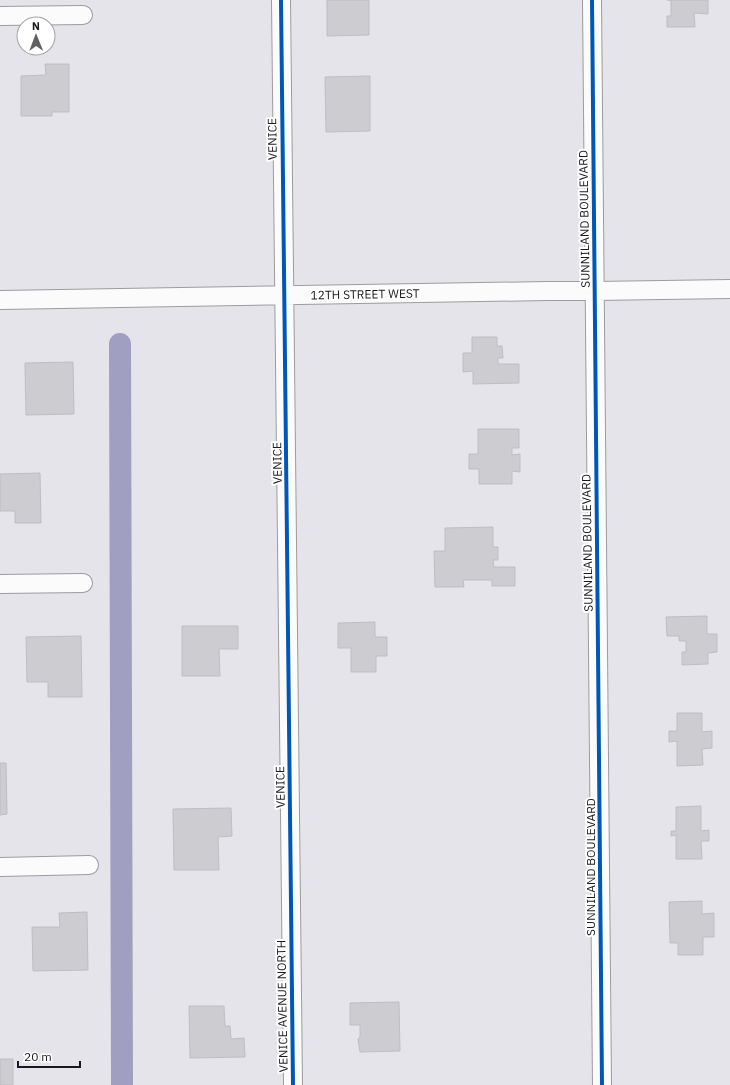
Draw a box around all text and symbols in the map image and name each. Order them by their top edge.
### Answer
north arrow [16,16,56,56]
text: N [32,19,40,33]
street label: VENICE [264,118,280,160]
street label: SUNNILAND BOULEVARD [575,150,593,288]
street label: 12TH STREET WEST [310,286,420,302]
street label: VENICE [269,442,285,484]
street label: SUNNILAND BOULEVARD [578,474,596,612]
street label: VENICE [272,766,288,808]
street label: SUNNILAND BOULEVARD [583,798,598,936]
street label: VENICE AVENUE NORTH [273,940,291,1072]
scale bar [18,1043,80,1069]
text: 20 m [24,1049,52,1064]

